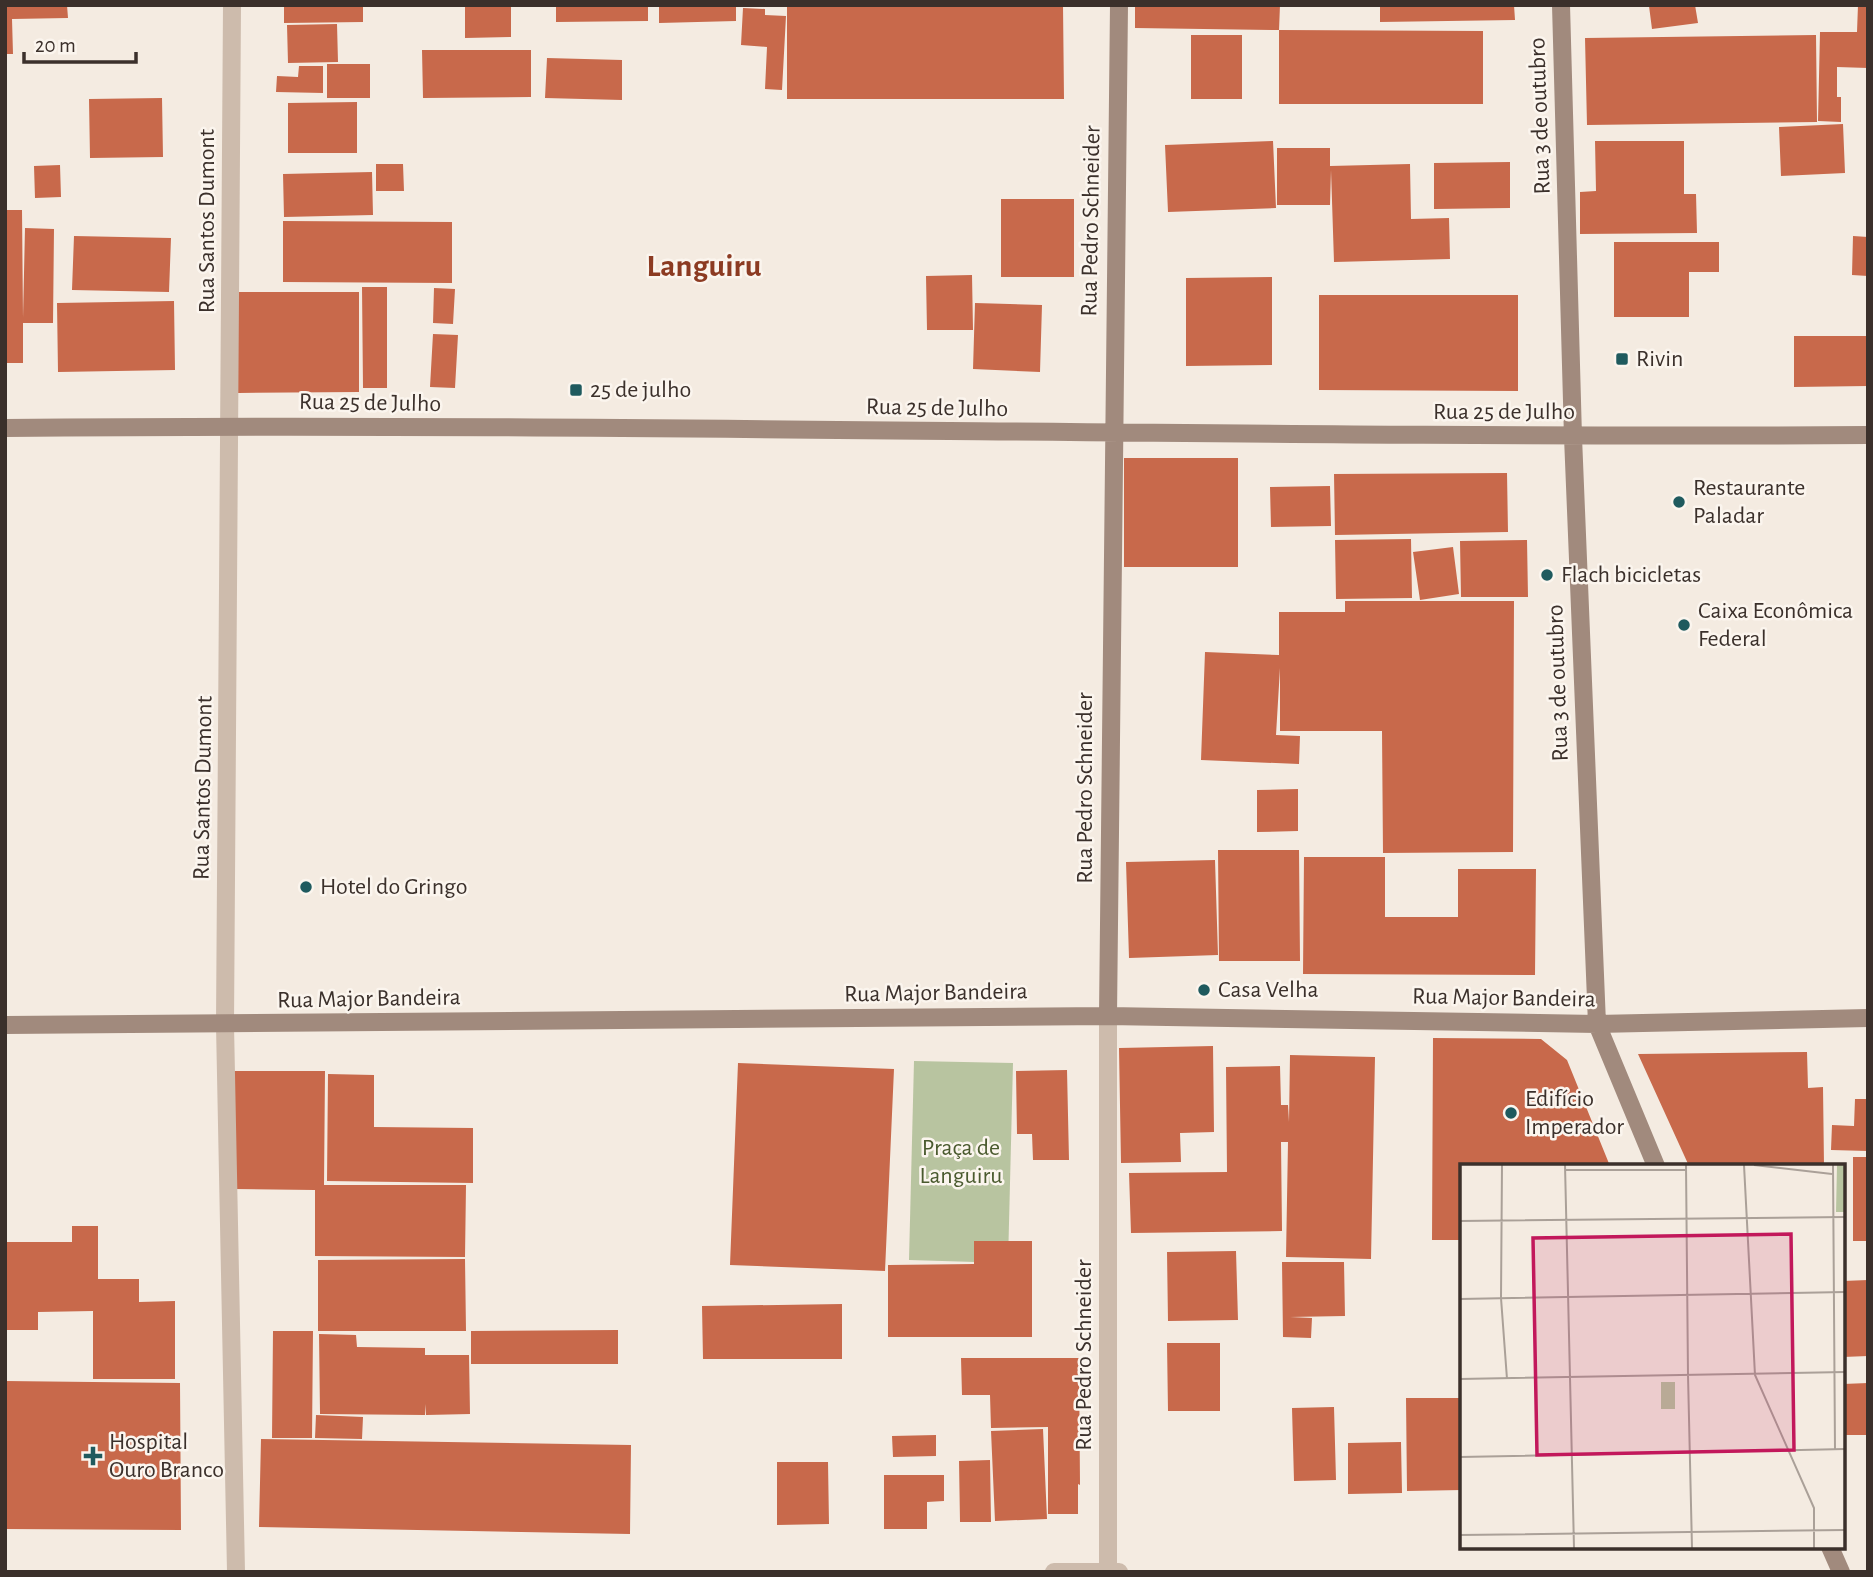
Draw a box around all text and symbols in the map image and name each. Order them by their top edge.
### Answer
scale bar [24,21,136,65]
text: 20 m [35,35,76,56]
street label: Rua 3 de outubro [1525,37,1555,195]
street label: Rua Pedro Schneider [1077,125,1105,317]
street label: Rua Santos Dumont [195,128,219,313]
district label: Languiru [646,250,762,282]
place label: Rivin [1636,347,1683,371]
marker: Rivin [1614,351,1630,367]
place label: 25 de julho [590,378,691,402]
marker: 25 de julho [568,382,584,398]
street label: Rua 25 de Julho [299,390,441,416]
street label: Rua 25 de Julho [866,395,1008,421]
street label: Rua 25 de Julho [1433,400,1575,424]
place label: Restaurante Paladar [1693,476,1805,528]
marker: Restaurante Paladar [1671,494,1687,510]
place label: Flach bicicletas [1561,563,1701,587]
marker: Flach bicicletas [1539,567,1555,583]
place label: Caixa Econômica Federal [1698,599,1853,651]
street label: Rua 3 de outubro [1543,604,1573,762]
marker: Caixa Econômica Federal [1676,617,1692,633]
street label: Rua Pedro Schneider [1073,692,1097,884]
street label: Rua Santos Dumont [189,695,217,880]
place label: Hotel do Gringo [320,875,468,899]
marker: Hotel do Gringo [298,879,314,895]
place label: Casa Velha [1218,978,1319,1002]
street label: Rua Major Bandeira [844,979,1028,1007]
marker: Casa Velha [1196,982,1212,998]
street label: Rua Major Bandeira [1412,984,1596,1012]
street label: Rua Major Bandeira [277,985,461,1013]
place label: Edifício Imperador [1525,1087,1624,1139]
marker: Edifício Imperador [1503,1105,1519,1121]
park label: Praça de Languiru [920,1136,1002,1188]
inset map [1460,1164,1845,1549]
street label: Rua Pedro Schneider [1072,1259,1096,1451]
place label: Hospital Ouro Branco [109,1430,224,1482]
marker: Hospital Ouro Branco [83,1446,103,1466]

